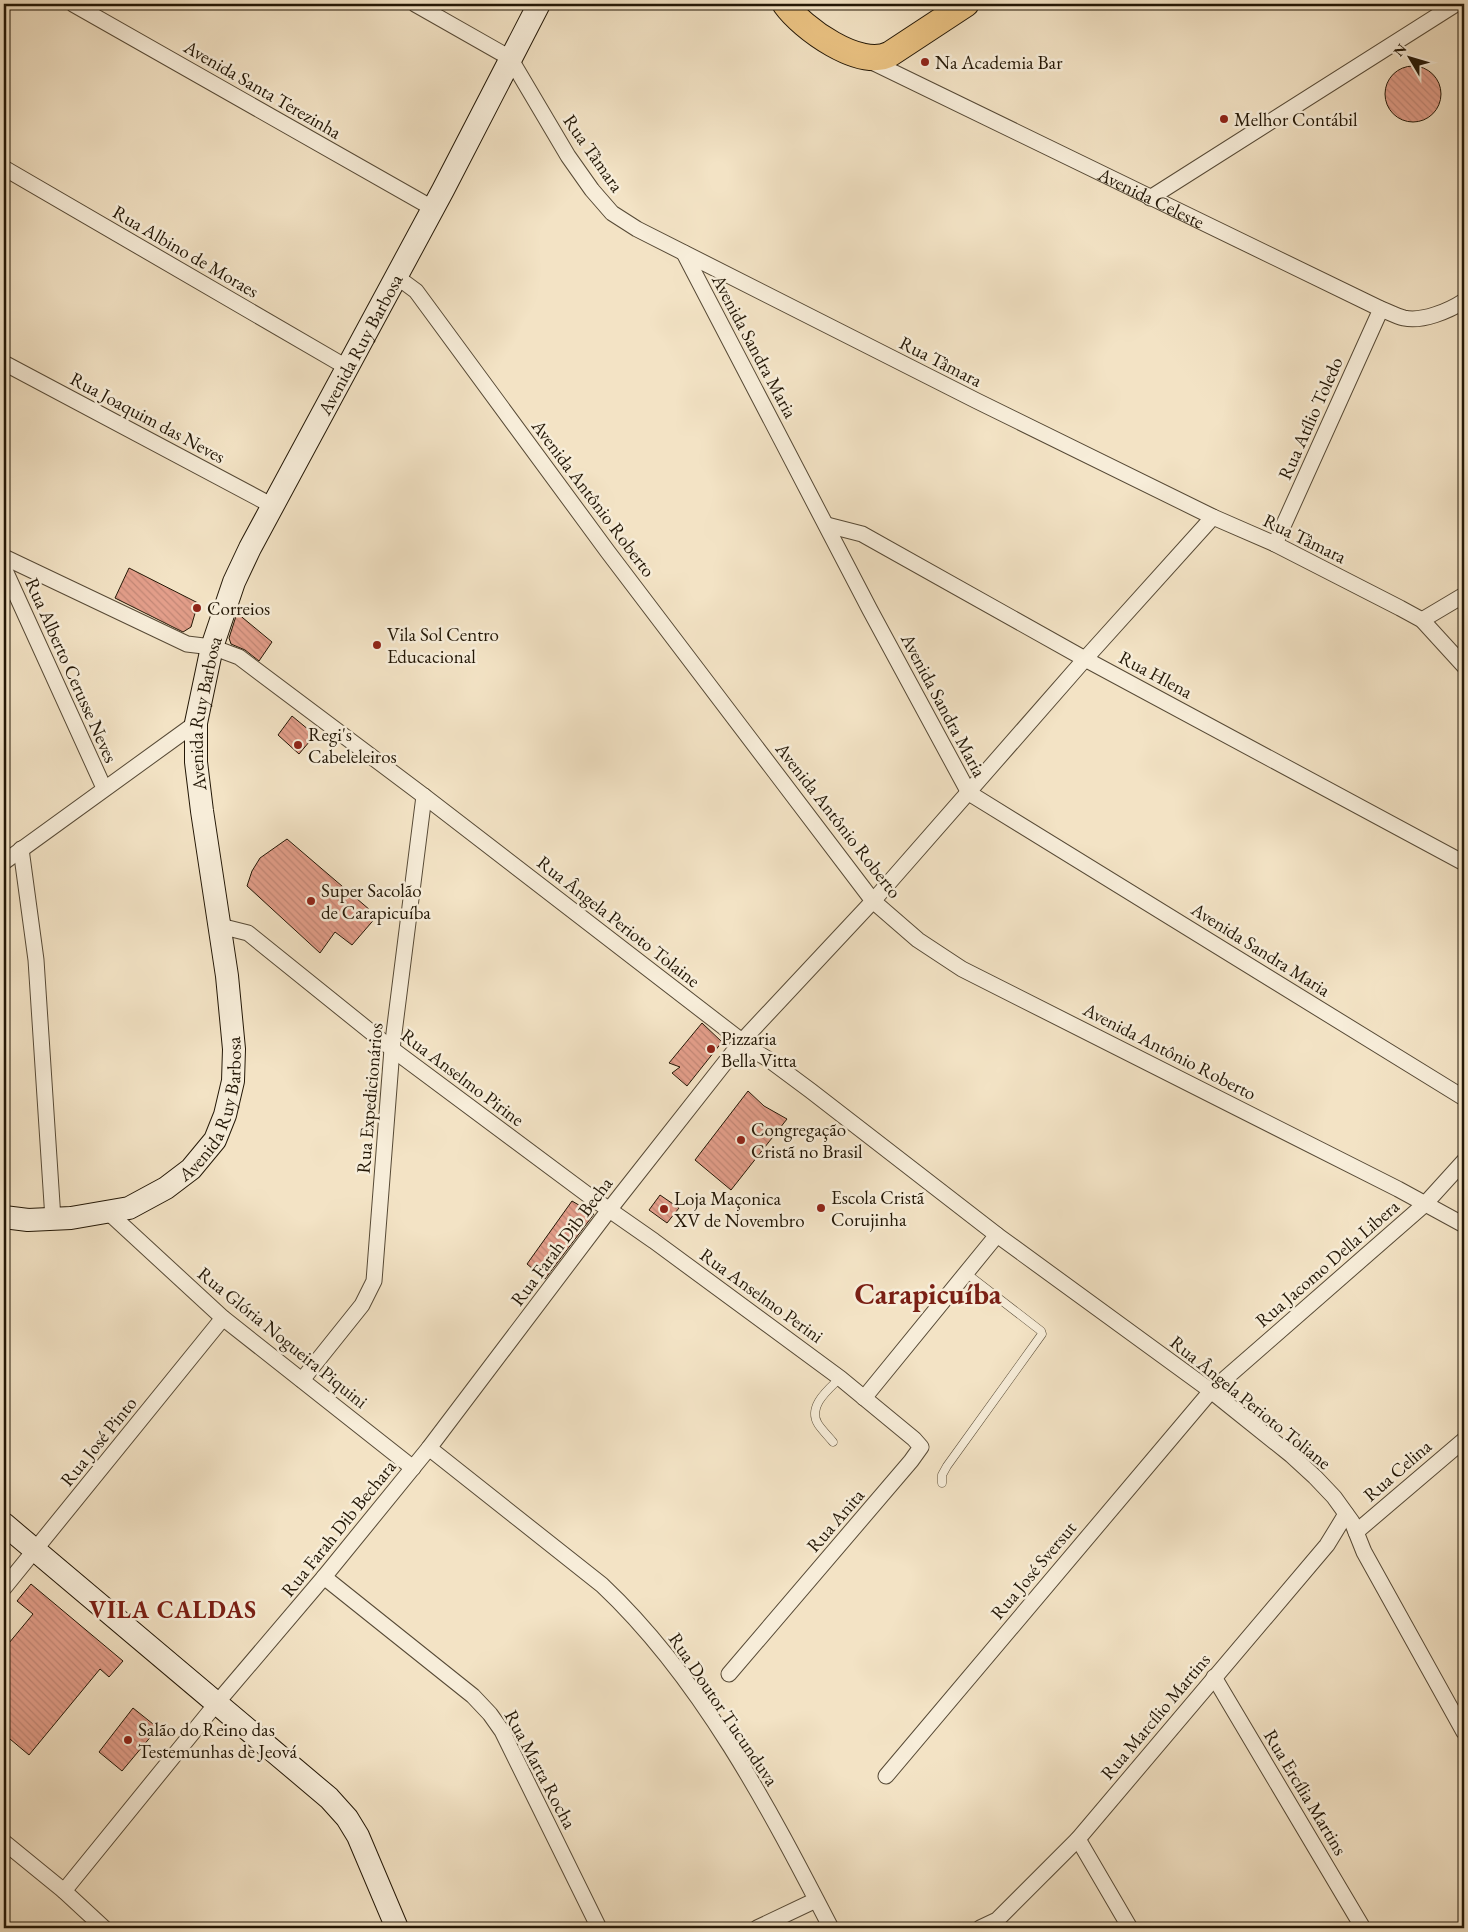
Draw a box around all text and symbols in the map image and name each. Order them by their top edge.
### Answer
north arrow [1386,32,1436,82]
street label: Avenida Santa Terezinha [179,34,346,145]
text: N [1389,39,1411,60]
place label: Na Academia Bar [935,50,1063,75]
marker: Na Academia Bar [919,56,931,68]
place label: Melhor Contábil [1234,107,1358,132]
street label: Rua Tâmara [558,109,630,197]
marker: Melhor Contábil [1218,113,1230,125]
street label: Avenida Celeste [1093,161,1208,234]
street label: Rua Albino de Moraes [108,199,263,303]
street label: Avenida Ruy Barbosa [312,269,409,420]
street label: Avenida Sandra Maria [706,269,803,423]
street label: Rua Tâmara [895,330,987,393]
street label: Rua Atílio Toledo [1272,353,1349,483]
street label: Rua Joaquim das Neves [66,366,230,469]
street label: Avenida Antônio Roberto [526,414,661,582]
street label: Rua Tâmara [1259,508,1351,569]
street label: Rua Alberto Cerusse Neves [19,574,124,767]
place label: Correios [207,596,270,621]
marker: Correios [191,602,203,614]
place label: Vila Sol Centro Educacional [387,622,499,669]
street label: Avenida Sandra Maria [895,628,992,782]
street label: Avenida Ruy Barbosa [183,632,228,793]
marker: Vila Sol Centro Educacional [371,639,383,651]
street label: Rua Hlena [1115,645,1197,704]
place label: Regi's Cabeleleiros [308,722,397,769]
street label: Avenida Antônio Roberto [769,737,907,903]
marker: Regi's Cabeleleiros [292,739,304,751]
street label: Rua Ângela Perioto Tolaine [532,850,705,993]
place label: Super Sacolão de Carapicuíba [321,878,431,925]
marker: Super Sacolão de Carapicuíba [305,895,317,907]
street label: Avenida Sandra Maria [1186,896,1335,1002]
street label: Avenida Antônio Roberto [1078,996,1261,1106]
street label: Rua Expedicionários [350,1022,389,1174]
street label: Rua Anselmo Pirine [396,1023,529,1132]
place label: Pizzaria Bella Vitta [721,1026,797,1073]
street label: Avenida Ruy Barbosa [173,1035,247,1188]
marker: Pizzaria Bella Vitta [705,1043,717,1055]
place label: Congregação Cristã no Brasil [751,1117,863,1164]
marker: Congregação Cristã no Brasil [735,1134,747,1146]
street label: Rua Farah Dib Becha [505,1171,618,1311]
place label: Escola Cristã Corujinha [831,1185,925,1232]
place label: Loja Maçonica XV de Novembro [673,1186,805,1233]
street label: Rua Jacomo Della Libera [1250,1194,1405,1333]
marker: Escola Cristã Corujinha [815,1202,827,1214]
marker: Loja Maçonica XV de Novembro [658,1203,670,1215]
street label: Rua Anselmo Perini [695,1242,829,1349]
street label: Rua Glória Nogueira Piquini [192,1261,373,1414]
district label: Carapicuíba [855,1275,1002,1313]
street label: Rua Ângela Perioto Toliane [1165,1330,1336,1475]
street label: Rua José Pinto [54,1391,142,1491]
street label: Rua Celina [1358,1434,1437,1507]
street label: Rua Farah Dib Bechara [275,1454,402,1602]
street label: Rua Anita [801,1483,870,1557]
street label: Rua José Sversut [985,1516,1082,1625]
district label: VILA CALDAS [89,1594,257,1625]
street label: Rua Doutor Tucunduva [663,1628,785,1791]
street label: Rua Marcílio Martins [1095,1648,1216,1785]
street label: Rua Marta Rocha [499,1706,583,1833]
place label: Salão do Reino das Testemunhas de Jeová [138,1717,297,1764]
street label: Rua Ercília Martins [1258,1725,1353,1860]
marker: Salão do Reino das Testemunhas de Jeová [122,1734,134,1746]

